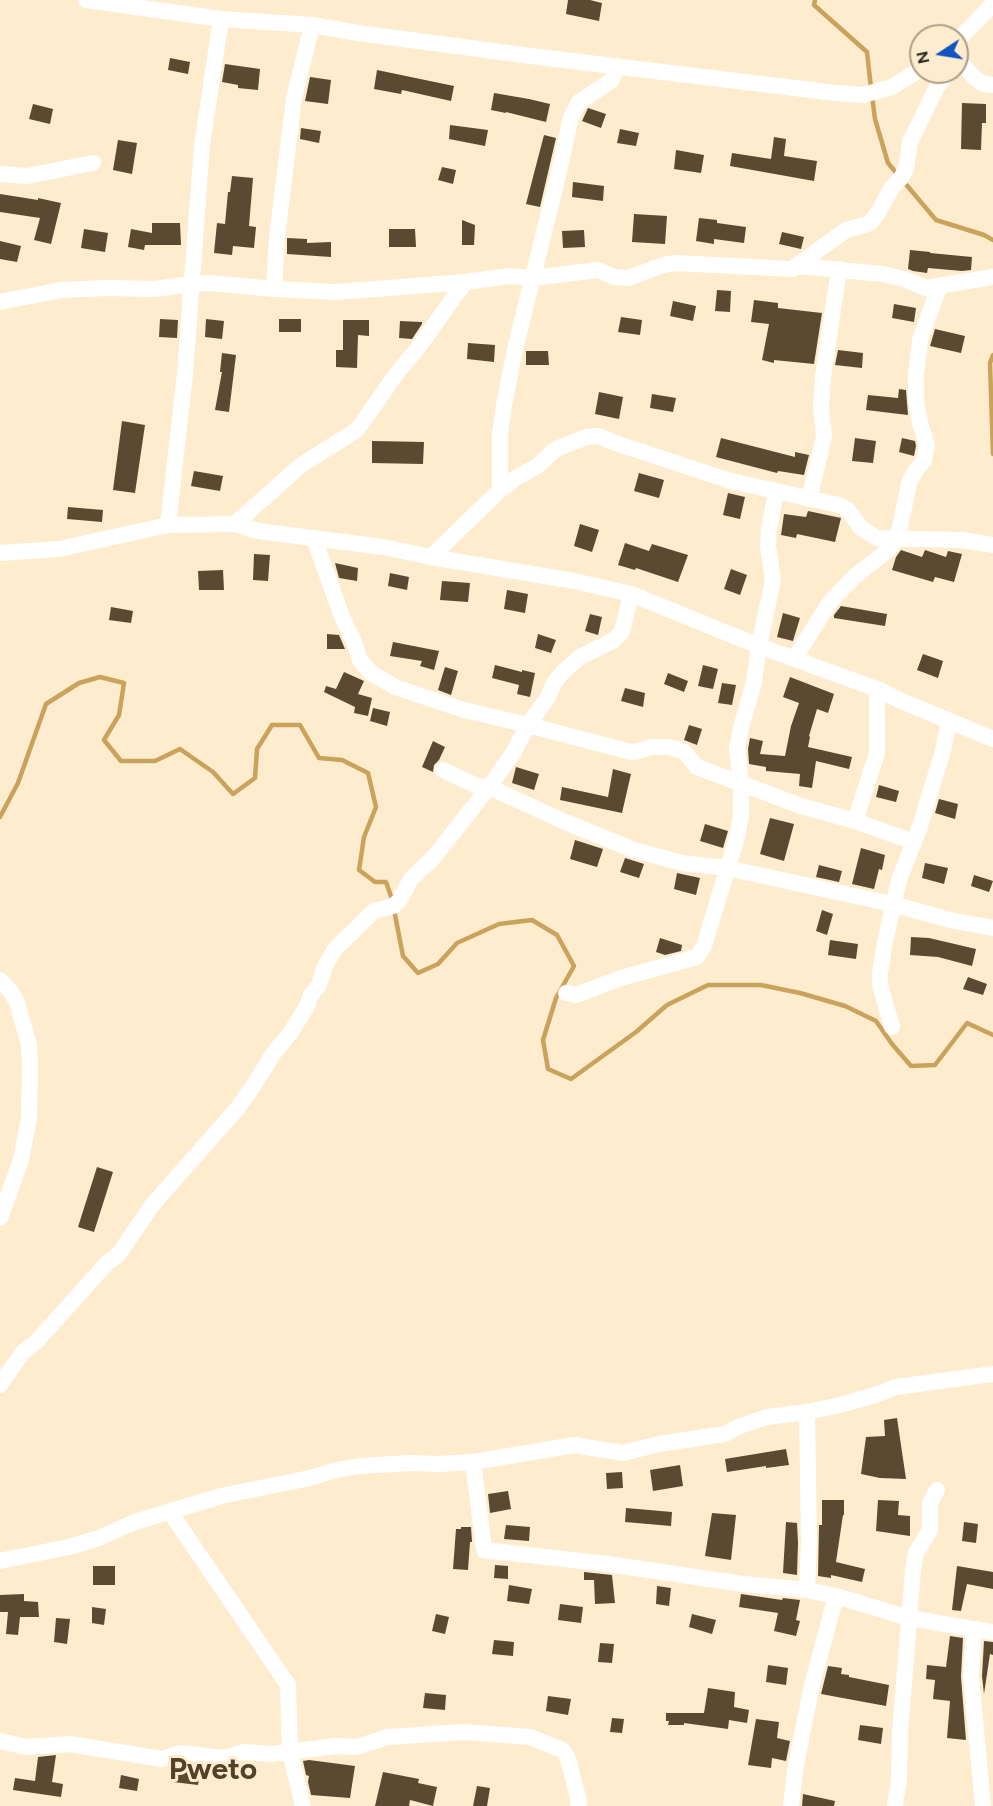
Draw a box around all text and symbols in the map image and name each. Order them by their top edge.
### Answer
north arrow [909,24,969,84]
text: N [912,49,933,65]
district label: Pweto [169,1752,257,1788]

